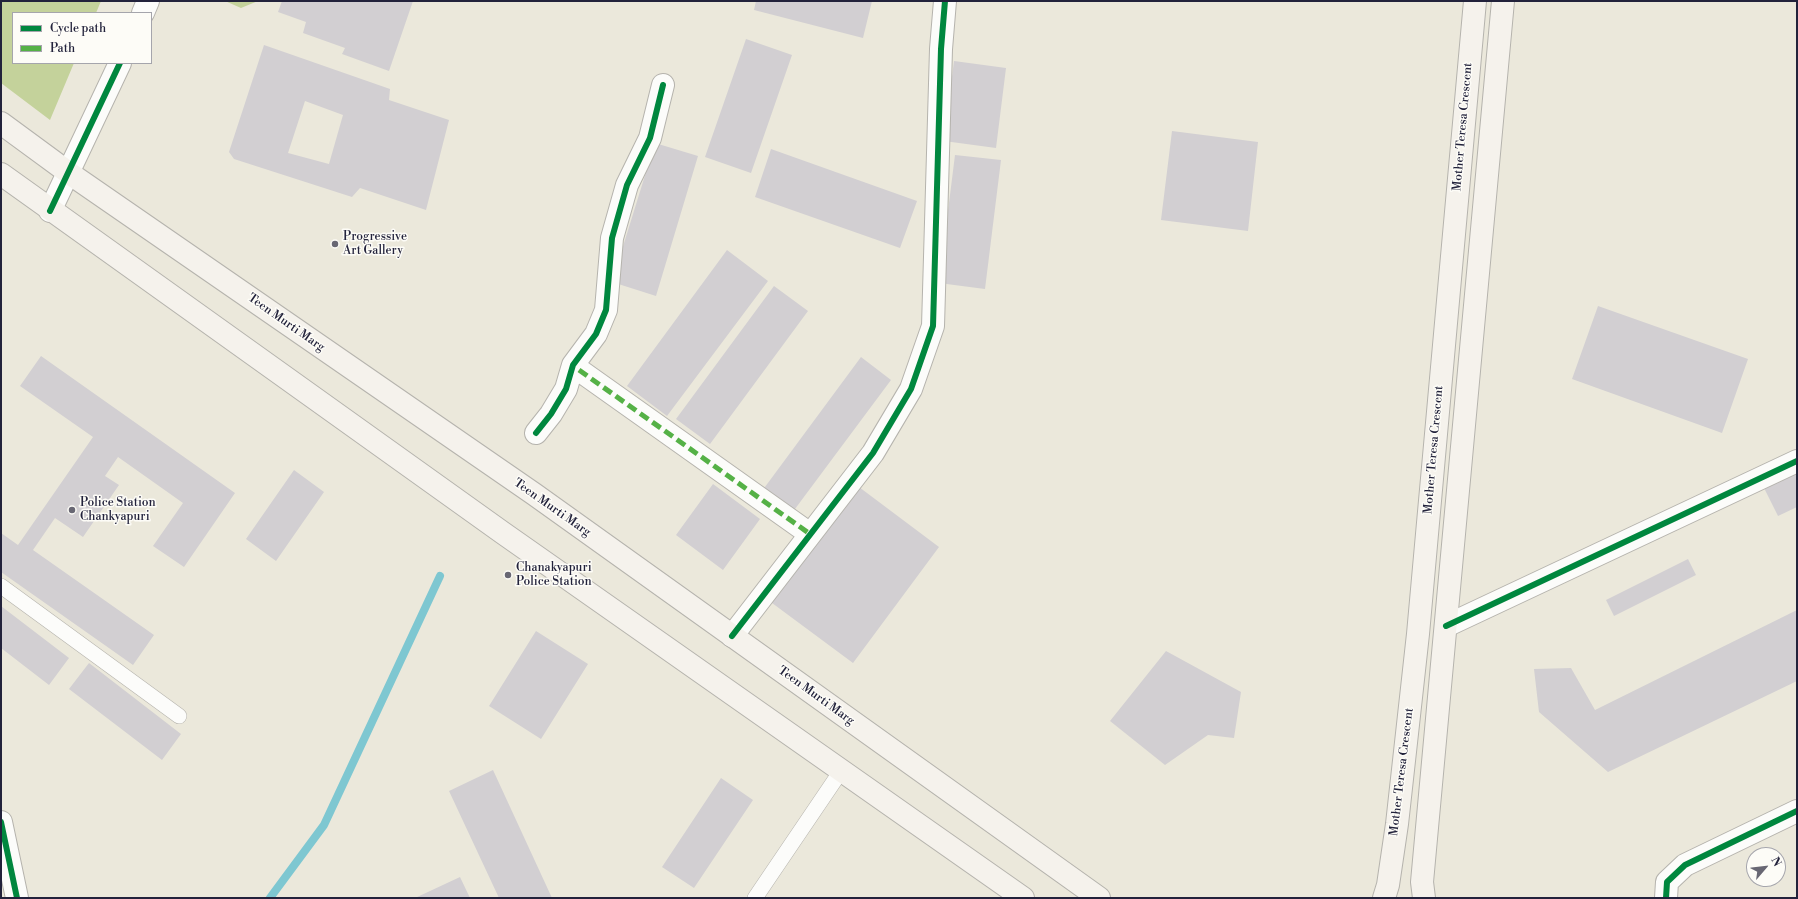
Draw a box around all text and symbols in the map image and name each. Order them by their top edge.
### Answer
legend [12,12,152,64]
text: Cycle path [50,21,106,36]
text: Path [50,41,75,56]
street label: Mother Teresa Crescent [1450,62,1476,192]
place label: Progressive Art Gallery [343,230,407,258]
marker: Progressive Art Gallery [330,239,340,249]
street label: Teen Murti Marg [245,291,327,355]
street label: Mother Teresa Crescent [1421,385,1447,515]
street label: Teen Murti Marg [511,476,593,540]
place label: Police Station Chankyapuri [80,496,156,524]
marker: Police Station Chankyapuri [67,505,77,515]
place label: Chanakyapuri Police Station [516,561,592,589]
marker: Chanakyapuri Police Station [503,570,513,580]
street label: Teen Murti Marg [775,664,857,728]
street label: Mother Teresa Crescent [1387,707,1417,837]
north arrow [1746,847,1786,887]
text: N [1767,855,1784,869]

